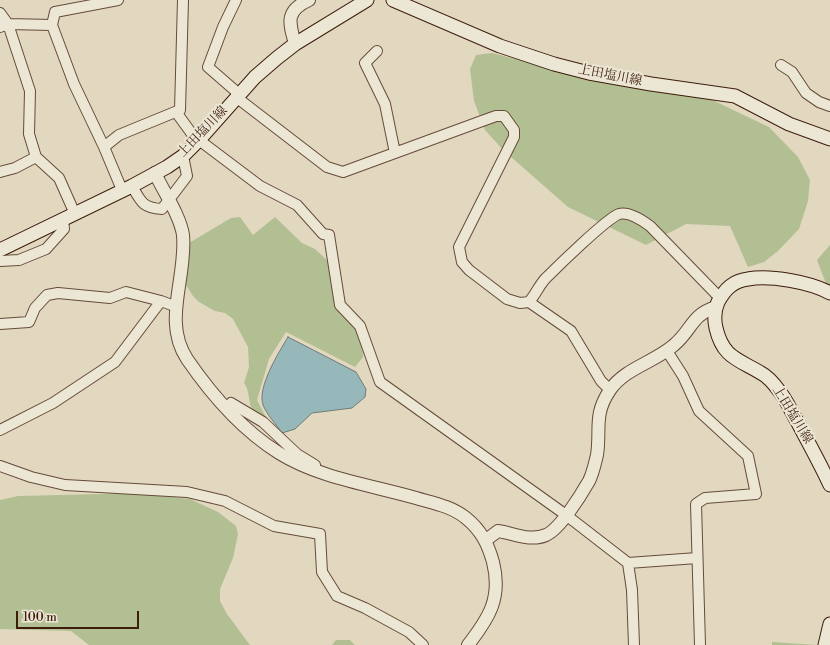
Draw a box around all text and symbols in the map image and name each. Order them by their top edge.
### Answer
street label: 上田塩川線 [577,62,643,90]
street label: 上田塩川線 [175,103,231,161]
street label: 上田塩川線 [769,383,815,447]
scale bar [18,603,141,629]
text: 100 m [23,610,57,625]

